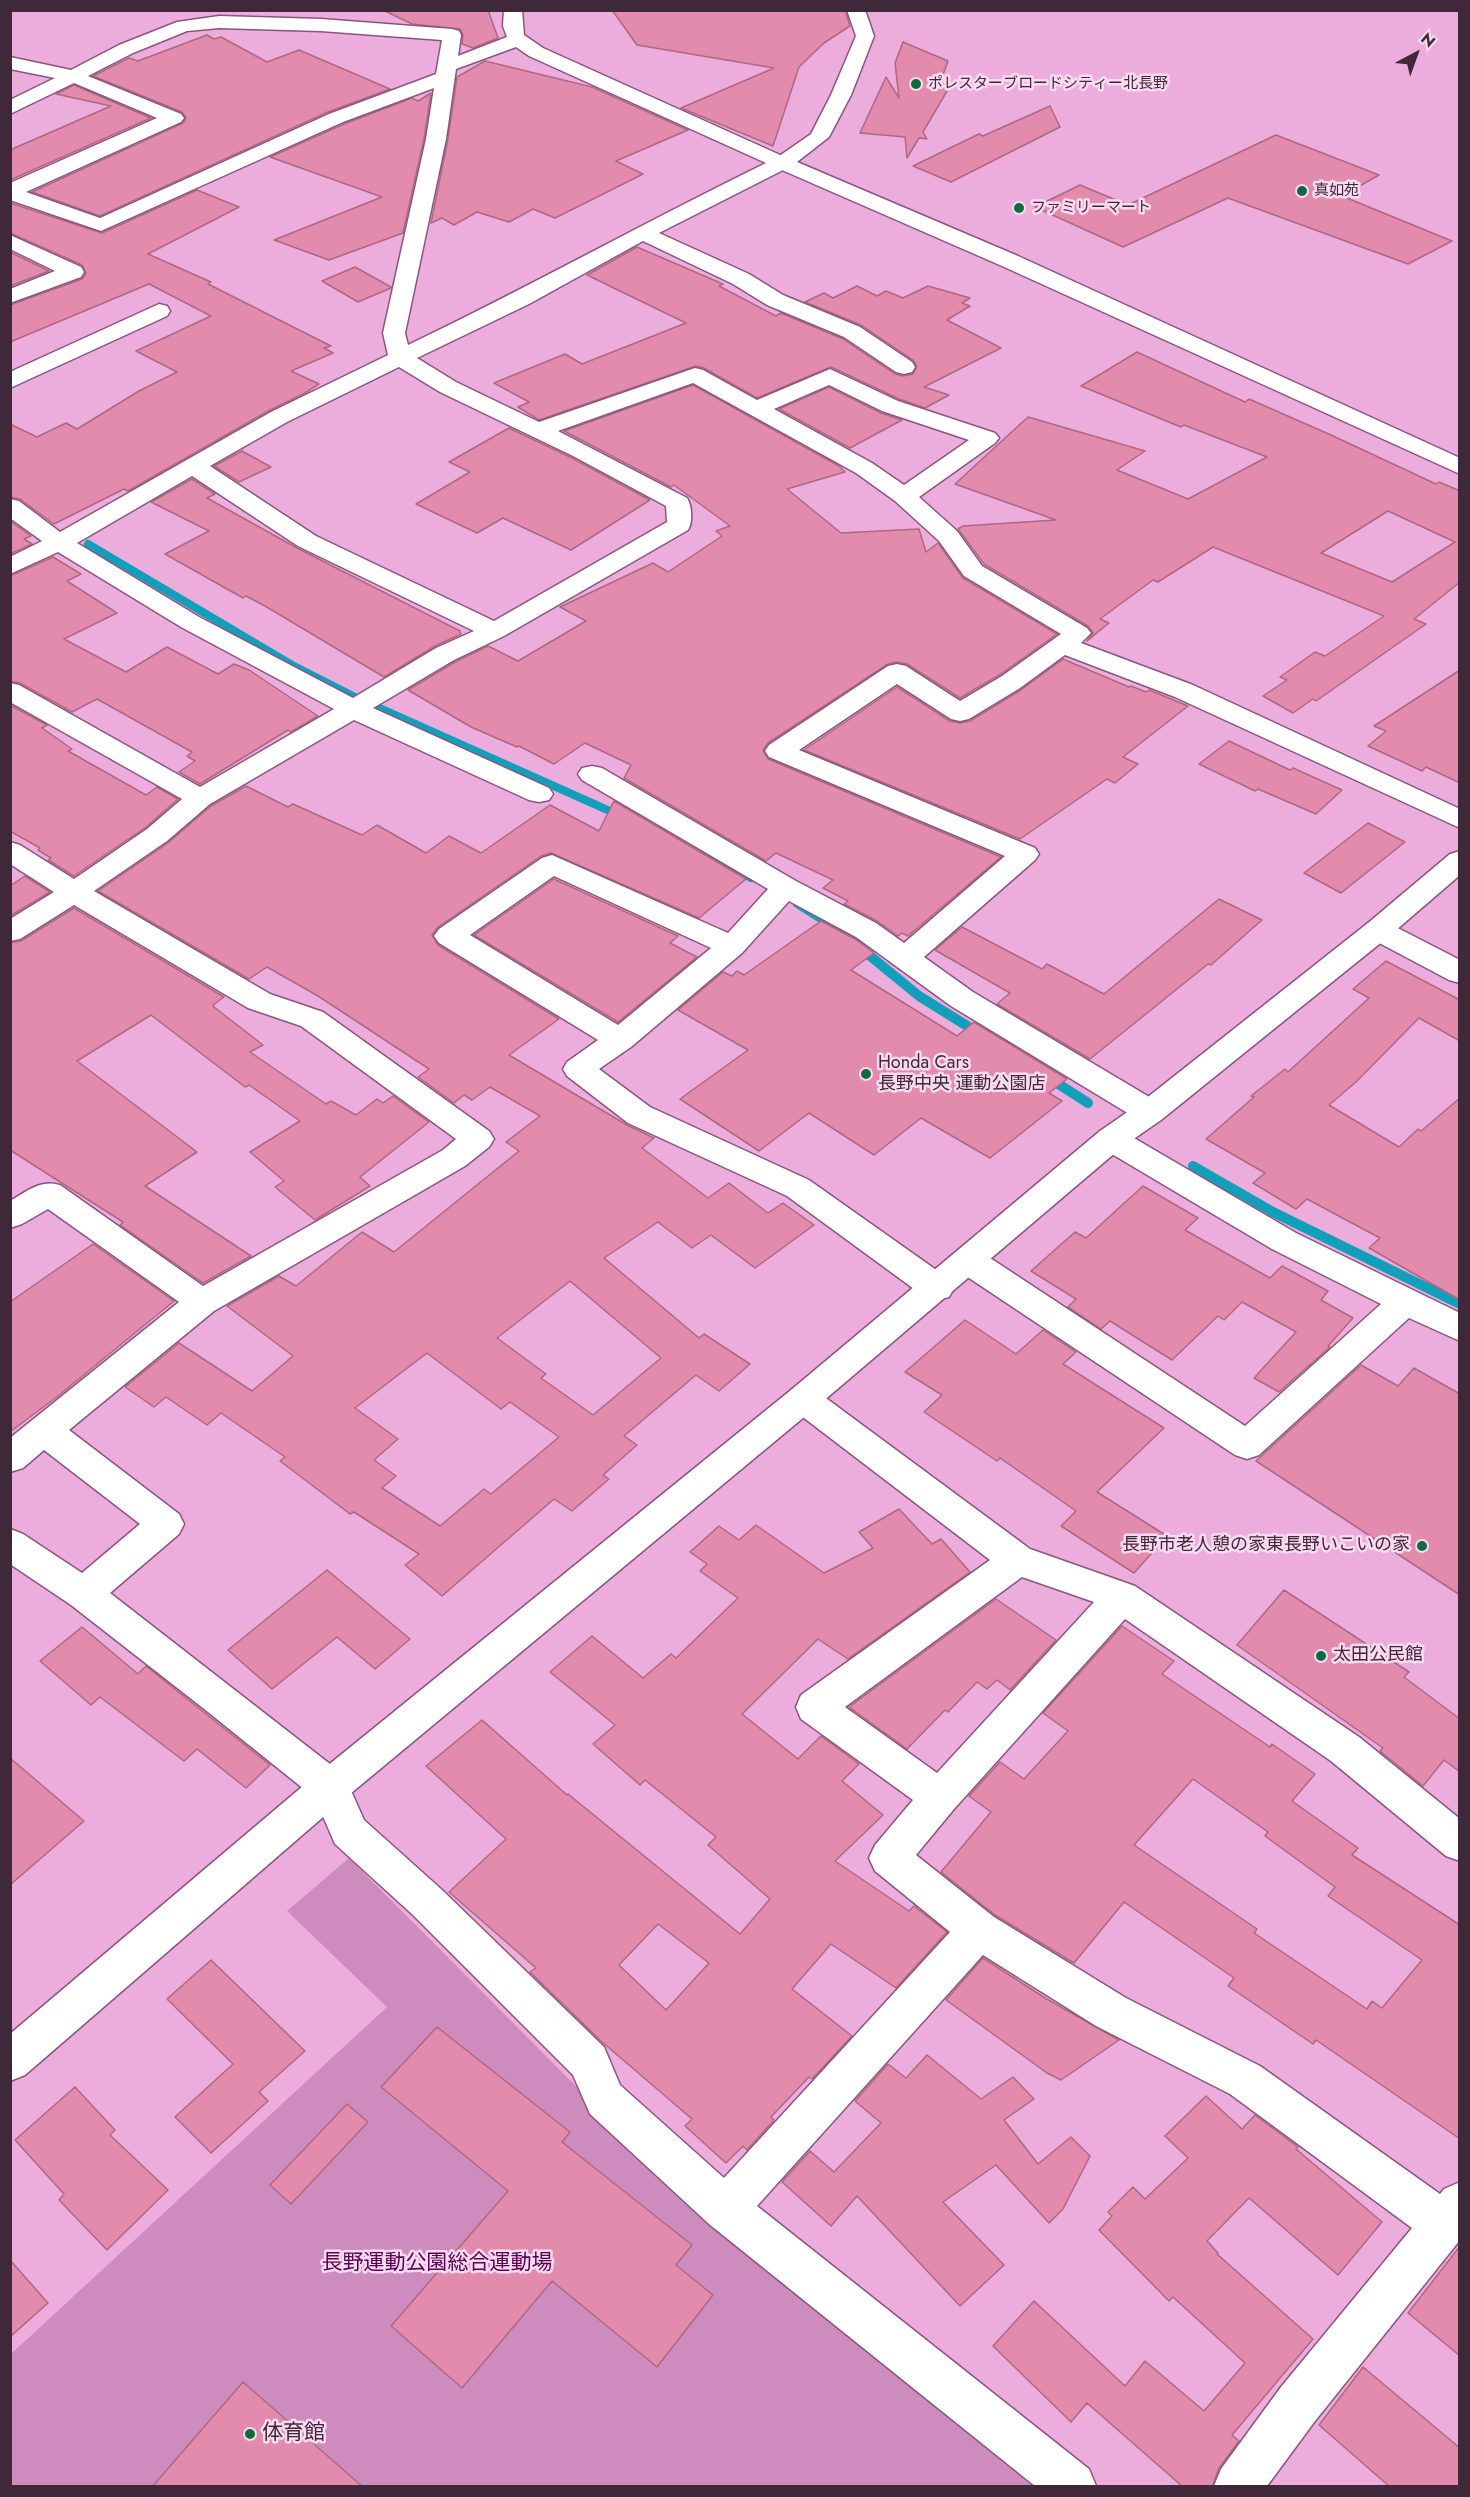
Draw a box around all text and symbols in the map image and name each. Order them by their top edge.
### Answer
north arrow [1386,24,1446,84]
text: N [1416,27,1440,53]
place label: ポレスターブロードシティー北長野 [928,75,1168,93]
marker: ポレスターブロードシティー北長野 [909,77,923,91]
place label: 真如苑 [1314,182,1359,200]
marker: 真如苑 [1295,184,1309,198]
place label: ファミリーマート [1031,199,1151,217]
marker: ファミリーマート [1012,201,1026,215]
place label: Honda Cars 長野中央 運動公園店 [878,1053,1045,1096]
marker: Honda Cars 長野中央 運動公園店 [859,1067,873,1081]
place label: 長野市老人憩の家東長野いこいの家 [1122,1535,1410,1557]
marker: 長野市老人憩の家東長野いこいの家 [1415,1539,1429,1553]
place label: 太田公民館 [1333,1645,1423,1667]
marker: 太田公民館 [1314,1649,1328,1663]
park label: 長野運動公園総合運動場 [322,2251,552,2277]
place label: 体育館 [262,2421,325,2447]
marker: 体育館 [243,2427,257,2441]

